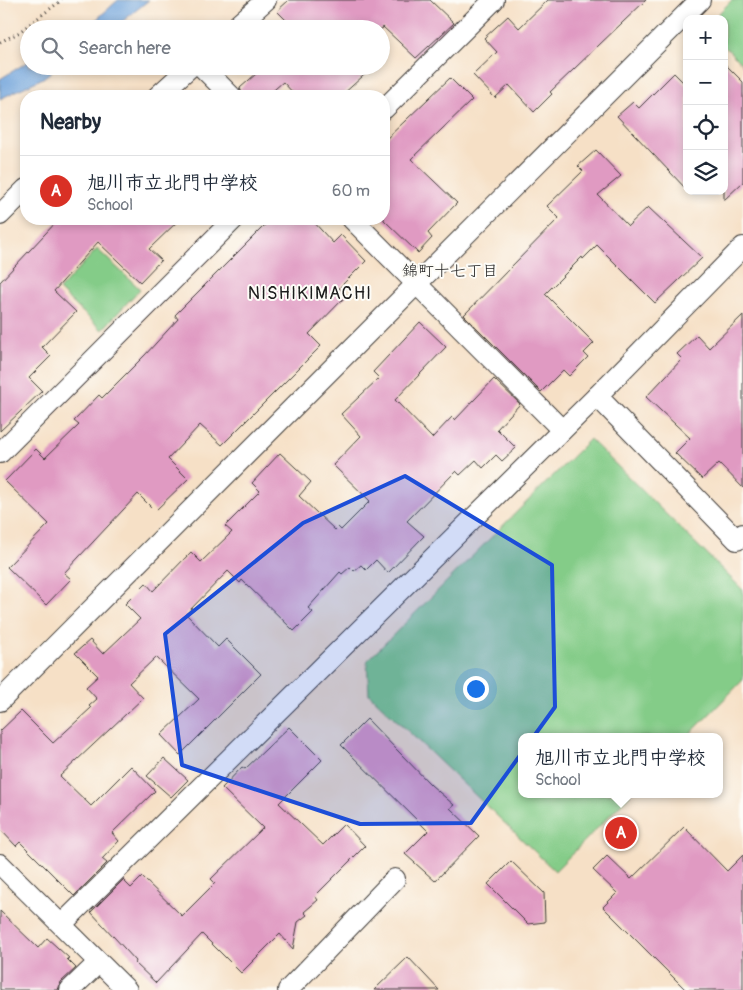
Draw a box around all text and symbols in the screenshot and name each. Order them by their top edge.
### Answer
map controls [683,15,728,195]
button: + [683,15,728,60]
search box [20,20,390,75]
icon: search [38,34,66,62]
text: Search here [78,36,171,60]
button: − [683,60,728,105]
button: locate [683,105,728,150]
text: Nearby [40,109,101,136]
button: layers [683,150,728,195]
text: 旭川市立北門中学校 [87,171,258,195]
text: A [51,181,61,201]
text: 60 m [332,181,370,201]
text: School [87,195,133,215]
district label: 錦町十七丁目 [402,261,498,281]
district label: NISHIKIMACHI [248,282,372,305]
your location [463,676,489,702]
popup [518,733,723,798]
text: 旭川市立北門中学校 [535,746,706,770]
text: School [535,770,581,790]
pin: A [605,814,637,852]

